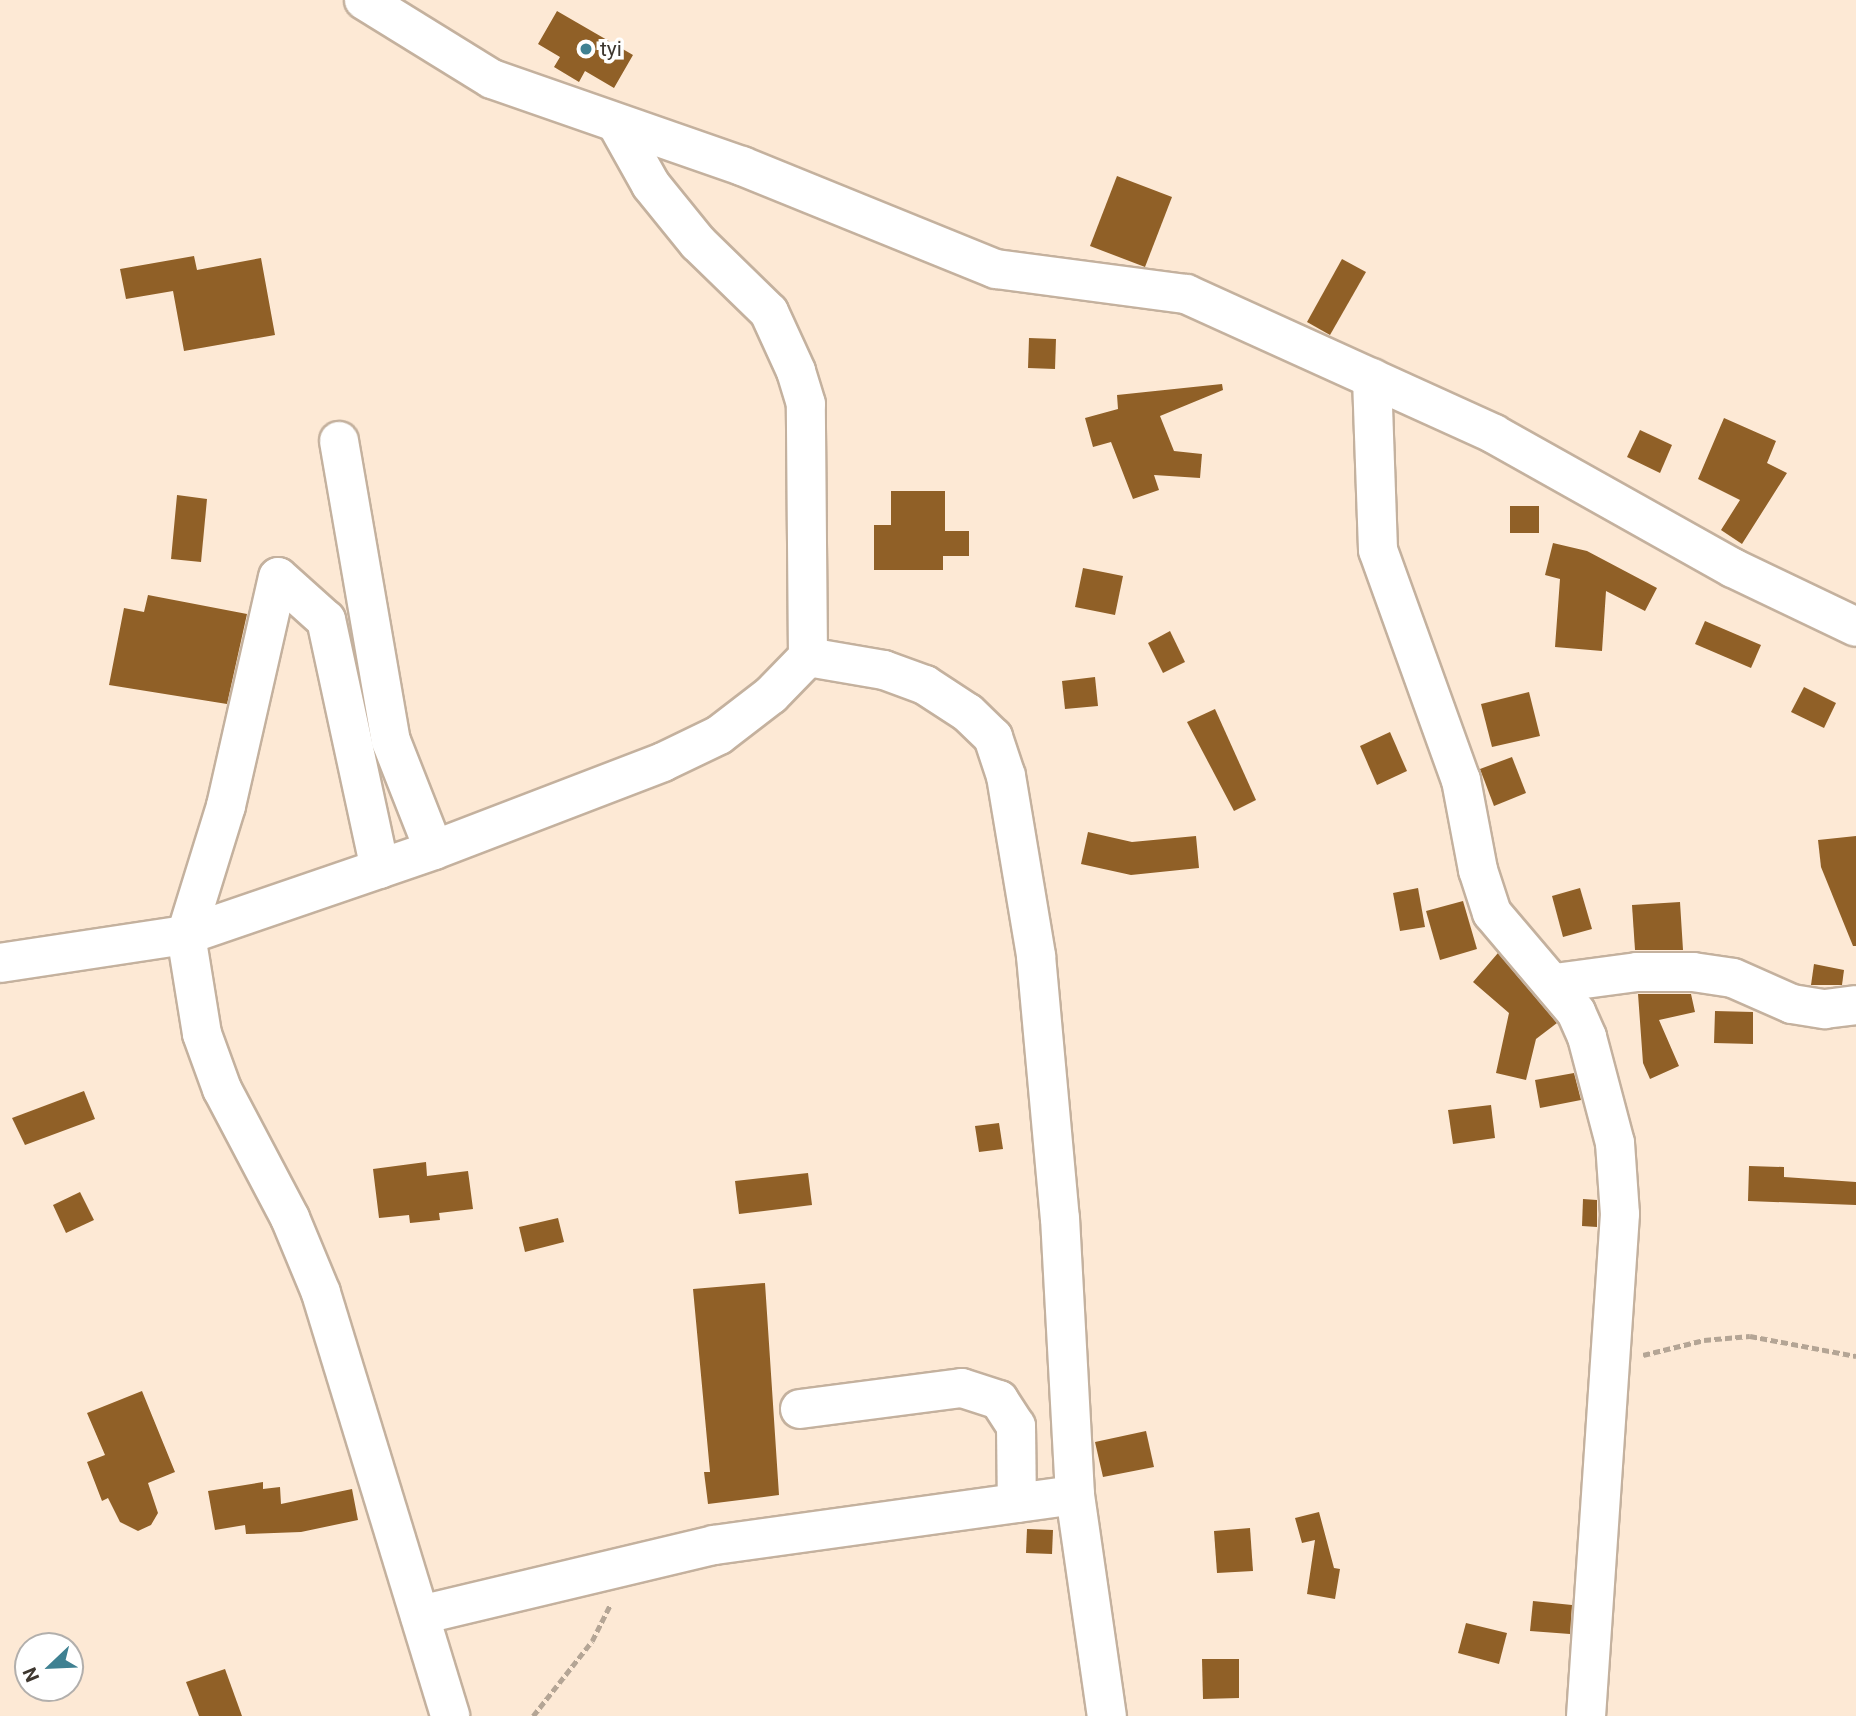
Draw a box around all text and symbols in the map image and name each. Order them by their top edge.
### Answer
place label: tyi [600,36,622,62]
marker: tyi [578,41,594,57]
north arrow [14,1632,84,1702]
text: N [18,1664,44,1685]

